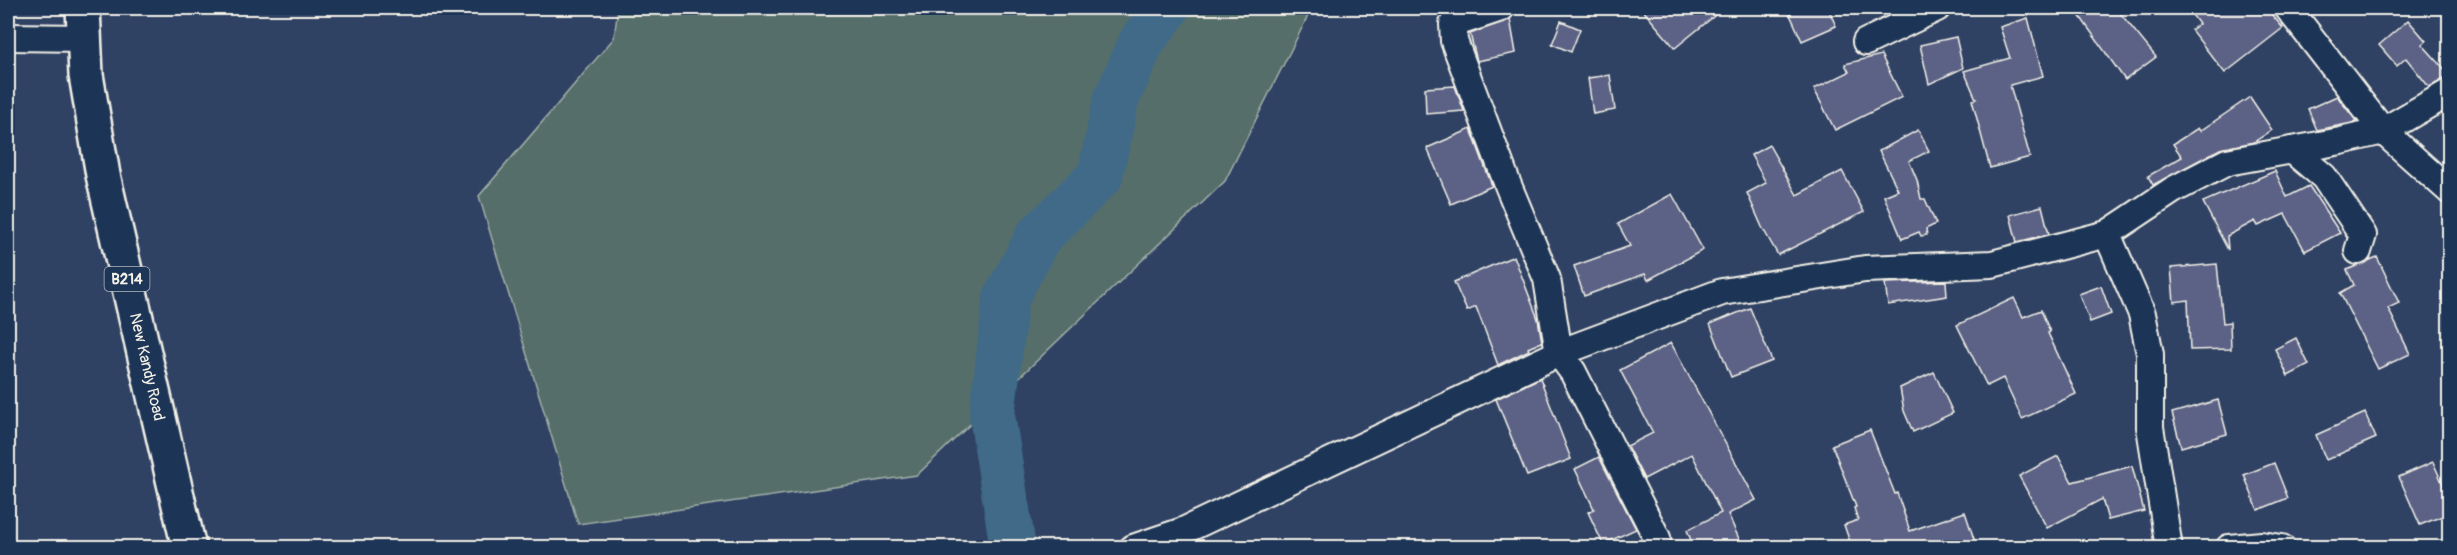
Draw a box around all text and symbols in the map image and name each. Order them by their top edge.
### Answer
road number: B214 [104,267,150,291]
street label: New Kandy Road [125,311,169,423]

